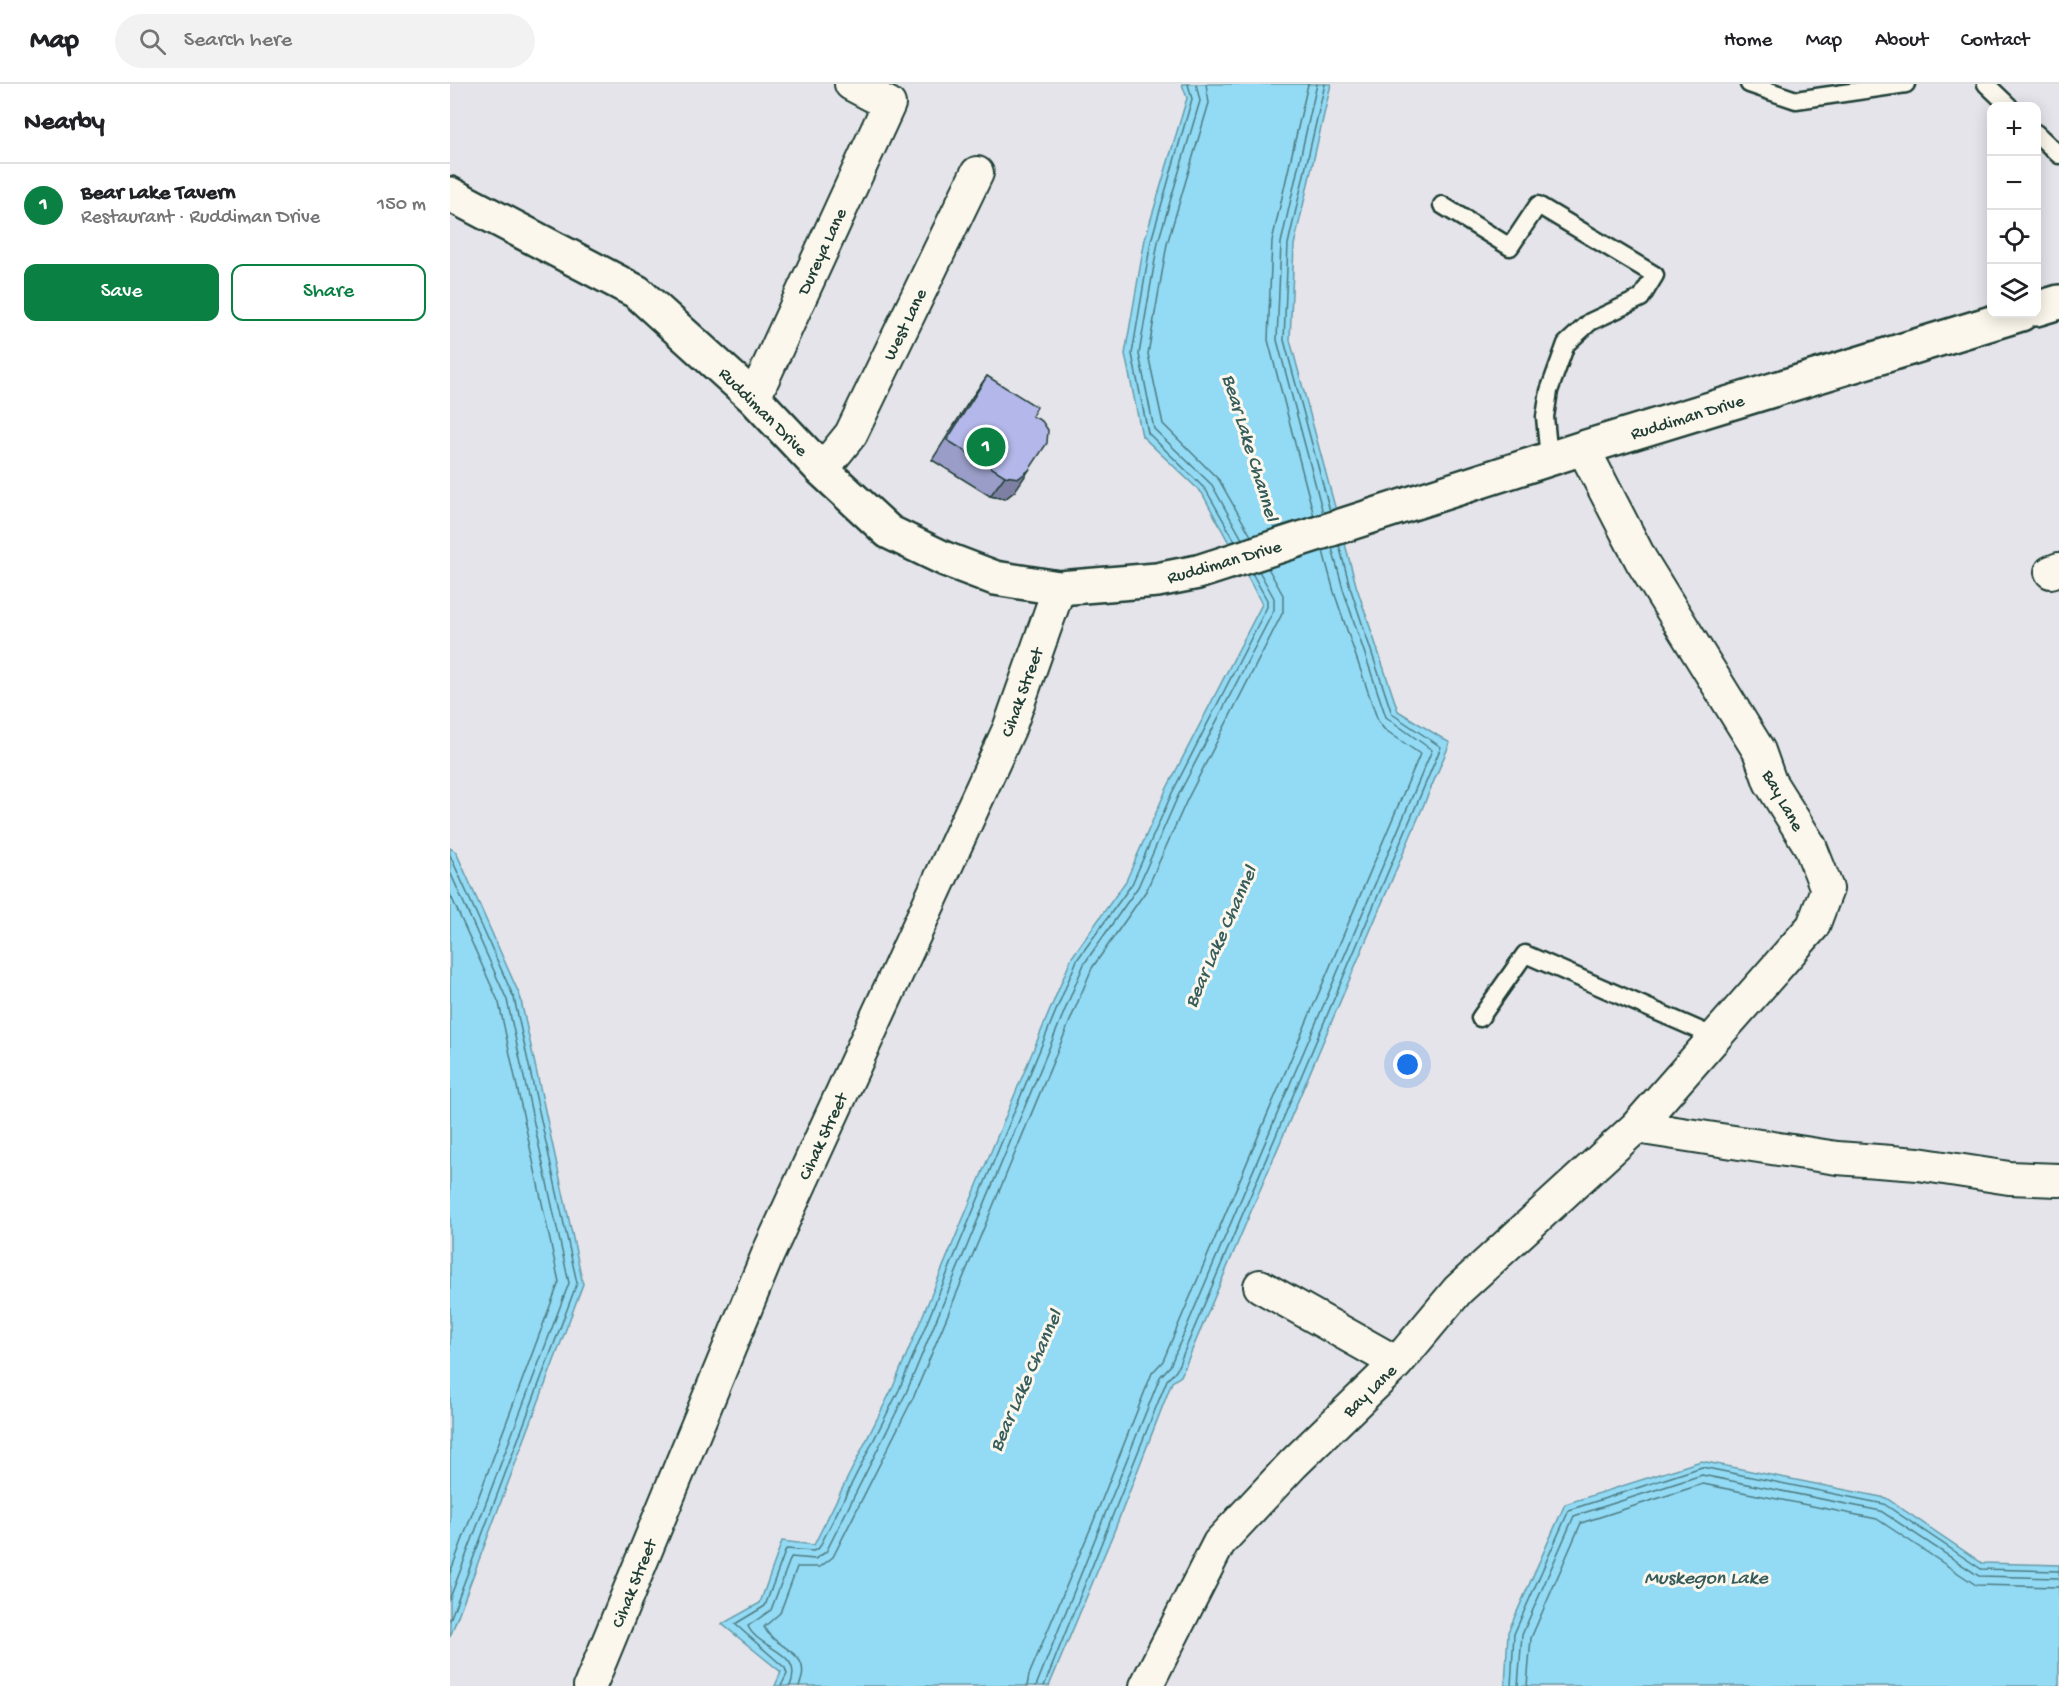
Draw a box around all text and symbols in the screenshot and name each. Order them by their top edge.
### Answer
search box [115,14,535,68]
text: Map [30,25,79,58]
icon: search [136,25,169,58]
text: Search here [184,28,292,54]
text: Home [1724,29,1772,54]
text: Map [1805,29,1842,54]
text: About [1875,29,1928,54]
text: Contact [1961,29,2029,54]
map controls [1987,102,2041,318]
button: + [1987,102,2041,156]
text: Nearby [24,108,105,139]
button: − [1987,156,2041,210]
text: Bear Lake Tavern [81,181,235,207]
text: 1 [39,194,48,217]
text: 150 m [377,194,426,217]
street label: Dureya Lane [794,205,853,300]
text: Restaurant · Ruddiman Drive [81,207,320,230]
button: locate [1987,210,2041,264]
button: Save [24,264,219,321]
button: Share [231,264,426,321]
button: layers [1987,264,2041,318]
street label: West Lane [880,285,933,364]
street label: Ruddiman Drive [713,364,812,462]
water label: Bear Lake Channel [1215,372,1282,526]
street label: Ruddiman Drive [1628,391,1748,446]
pin: 1 [966,424,1006,470]
street label: Ruddiman Drive [1165,537,1285,590]
street label: Cihak Street [997,644,1050,740]
street label: Bay Lane [1756,766,1808,836]
water label: Bear Lake Channel [1181,862,1264,1012]
your location [1393,1050,1422,1079]
street label: Cihak Street [795,1089,854,1184]
water label: Bear Lake Channel [986,1306,1069,1456]
street label: Bay Lane [1339,1361,1403,1423]
street label: Cihak Street [608,1535,663,1631]
water label: Muskegon Lake [1644,1568,1768,1591]

